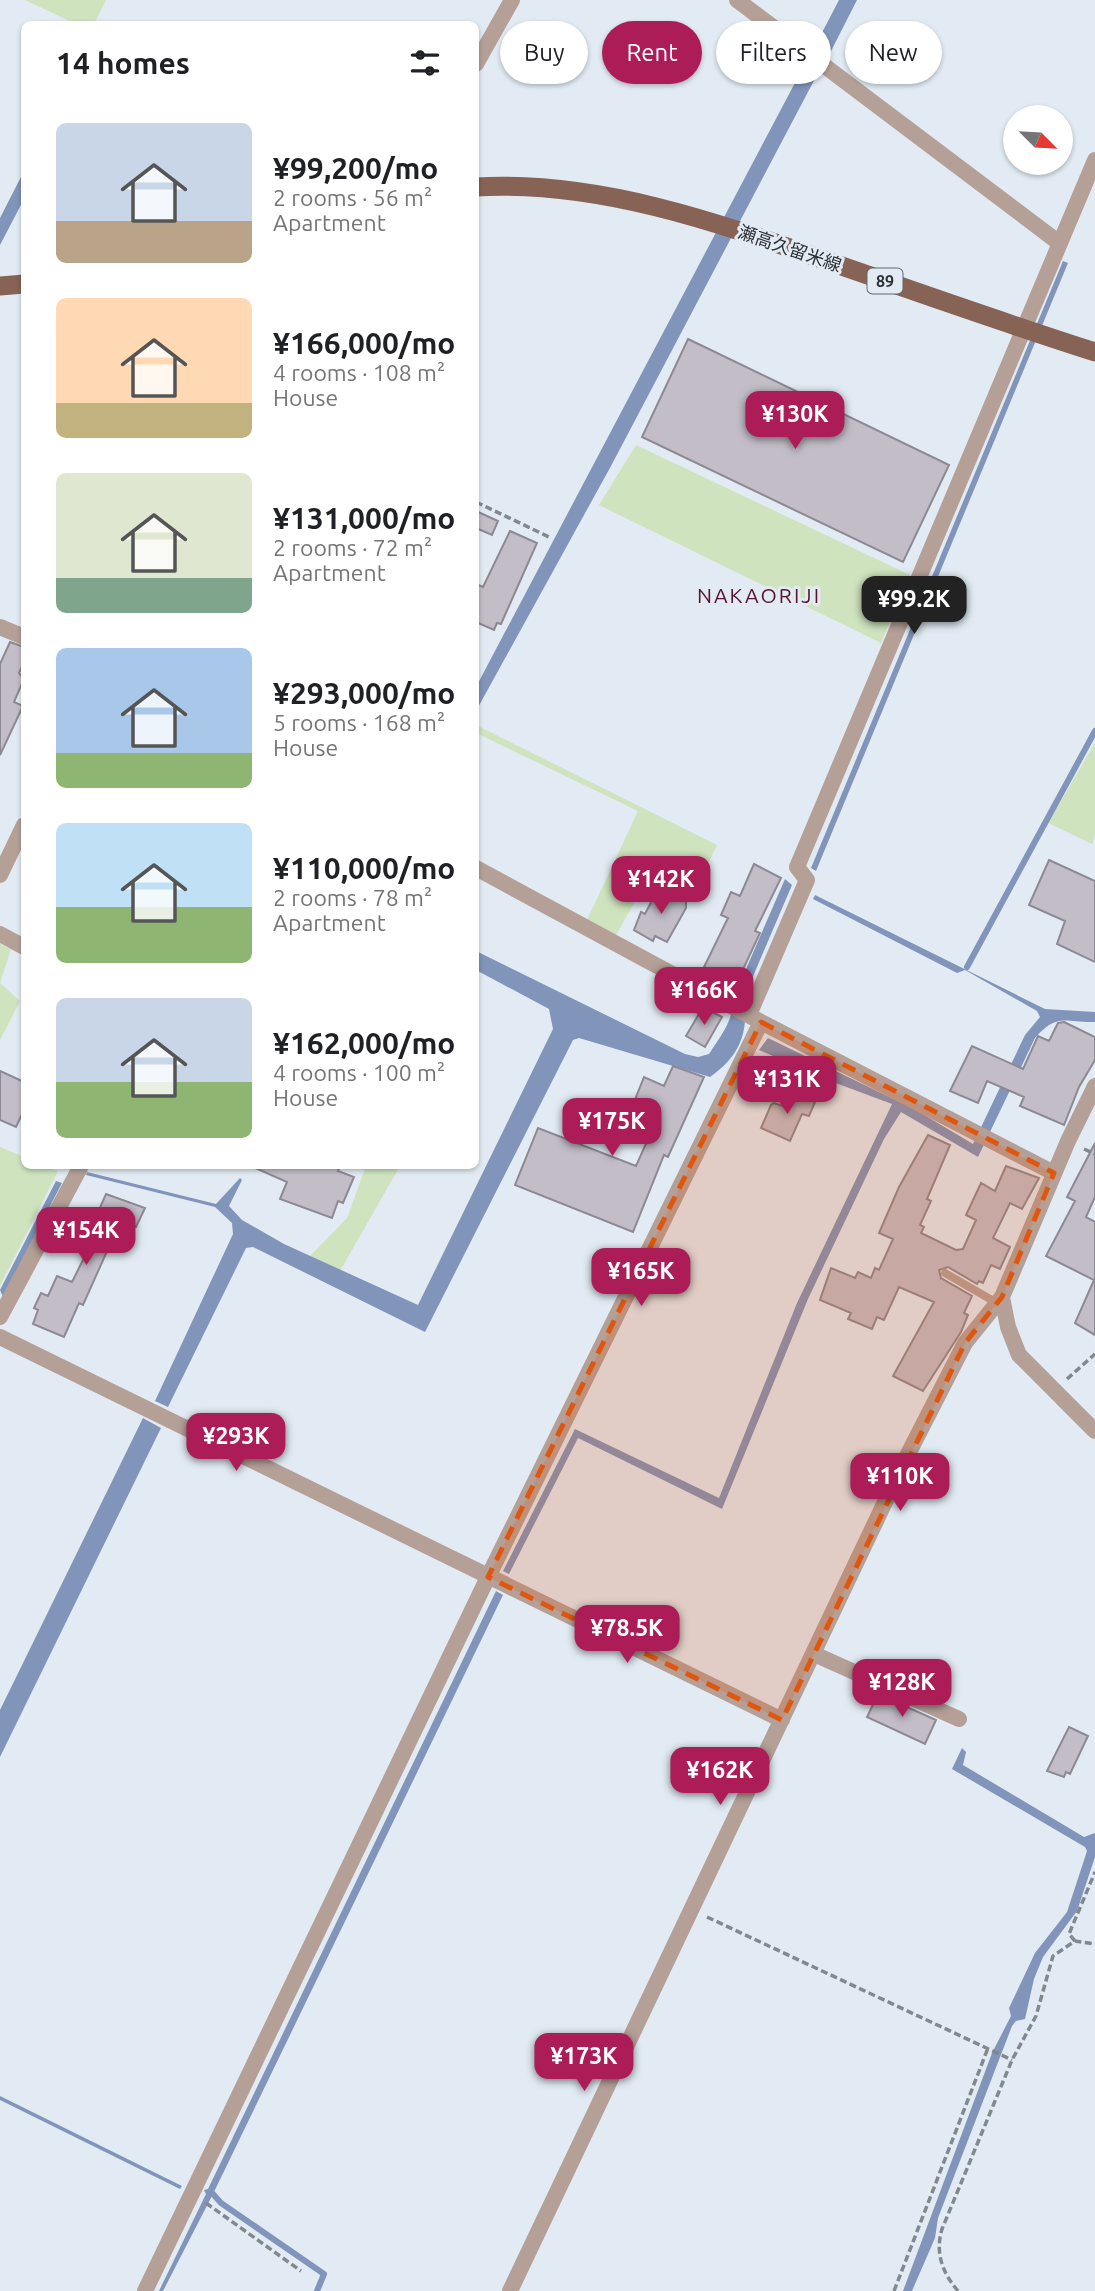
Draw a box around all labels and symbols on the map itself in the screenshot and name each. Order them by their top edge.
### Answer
north arrow [1003,105,1073,175]
street label: 瀬高久留米線 [736,221,844,275]
road number: 89 [868,268,903,294]
pin: ¥130K [746,392,844,451]
pin: ¥99.2K [857,576,971,636]
district label: NAKAORIJI [697,583,821,607]
pin: ¥142K [612,856,710,916]
pin: ¥166K [655,968,753,1027]
pin: ¥131K [738,1056,836,1116]
pin: ¥175K [563,1098,661,1158]
pin: ¥154K [37,1208,135,1267]
pin: ¥165K [592,1248,690,1308]
pin: ¥293K [187,1414,285,1473]
pin: ¥110K [851,1454,949,1513]
pin: ¥78.5K [570,1606,684,1665]
pin: ¥128K [853,1660,951,1719]
pin: ¥162K [671,1748,769,1807]
pin: ¥173K [535,2034,633,2093]

